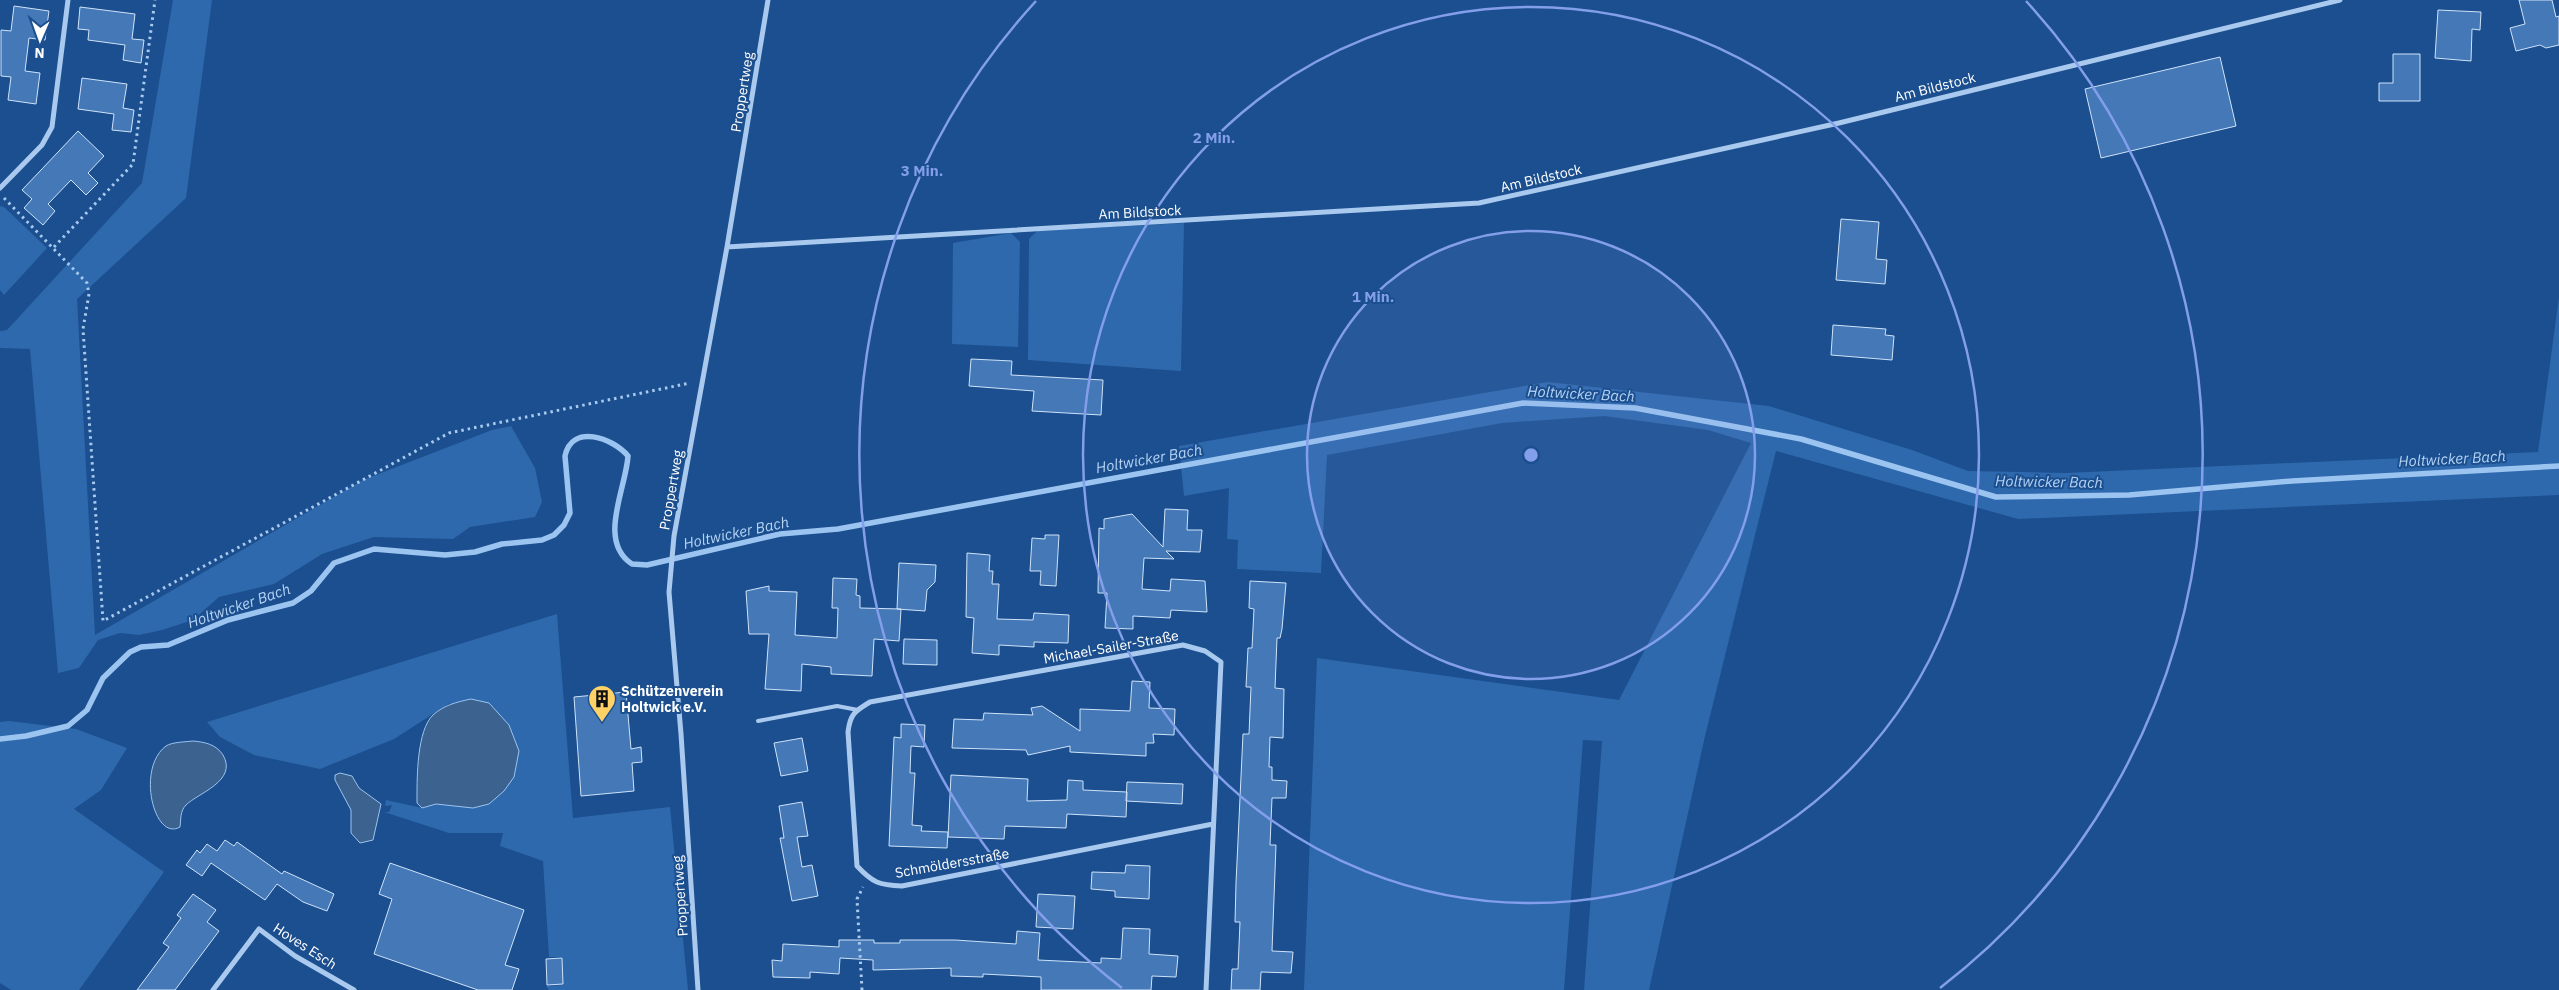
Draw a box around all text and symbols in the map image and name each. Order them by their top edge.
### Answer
north arrow [15,15,65,65]
text: N [34,44,45,62]
street label: Proppertweg [727,50,757,133]
street label: Am Bildstock [1893,68,1978,106]
text: 2 Min. [1193,128,1235,147]
street label: Am Bildstock [1499,160,1584,196]
text: 3 Min. [901,161,943,180]
street label: Am Bildstock [1098,201,1182,223]
text: 1 Min. [1352,287,1394,306]
water label: Holtwicker Bach [1527,381,1635,406]
water label: Holtwicker Bach [1094,440,1204,477]
centre of rings [1522,446,1540,464]
water label: Holtwicker Bach [2398,446,2506,471]
street label: Proppertweg [655,448,687,531]
water label: Holtwicker Bach [1995,471,2103,492]
water label: Holtwicker Bach [681,512,791,553]
water label: Holtwicker Bach [185,579,293,632]
street label: Michael-Sailer-Straße [1042,626,1180,668]
place label: Schützenverein Holtwick e.V. [621,682,723,716]
building icon: Schützenverein Holtwick e.V. [587,684,617,723]
street label: Schmöldersstraße [894,844,1011,882]
street label: Proppertweg [668,854,692,937]
street label: Hoves Esch [270,919,340,973]

